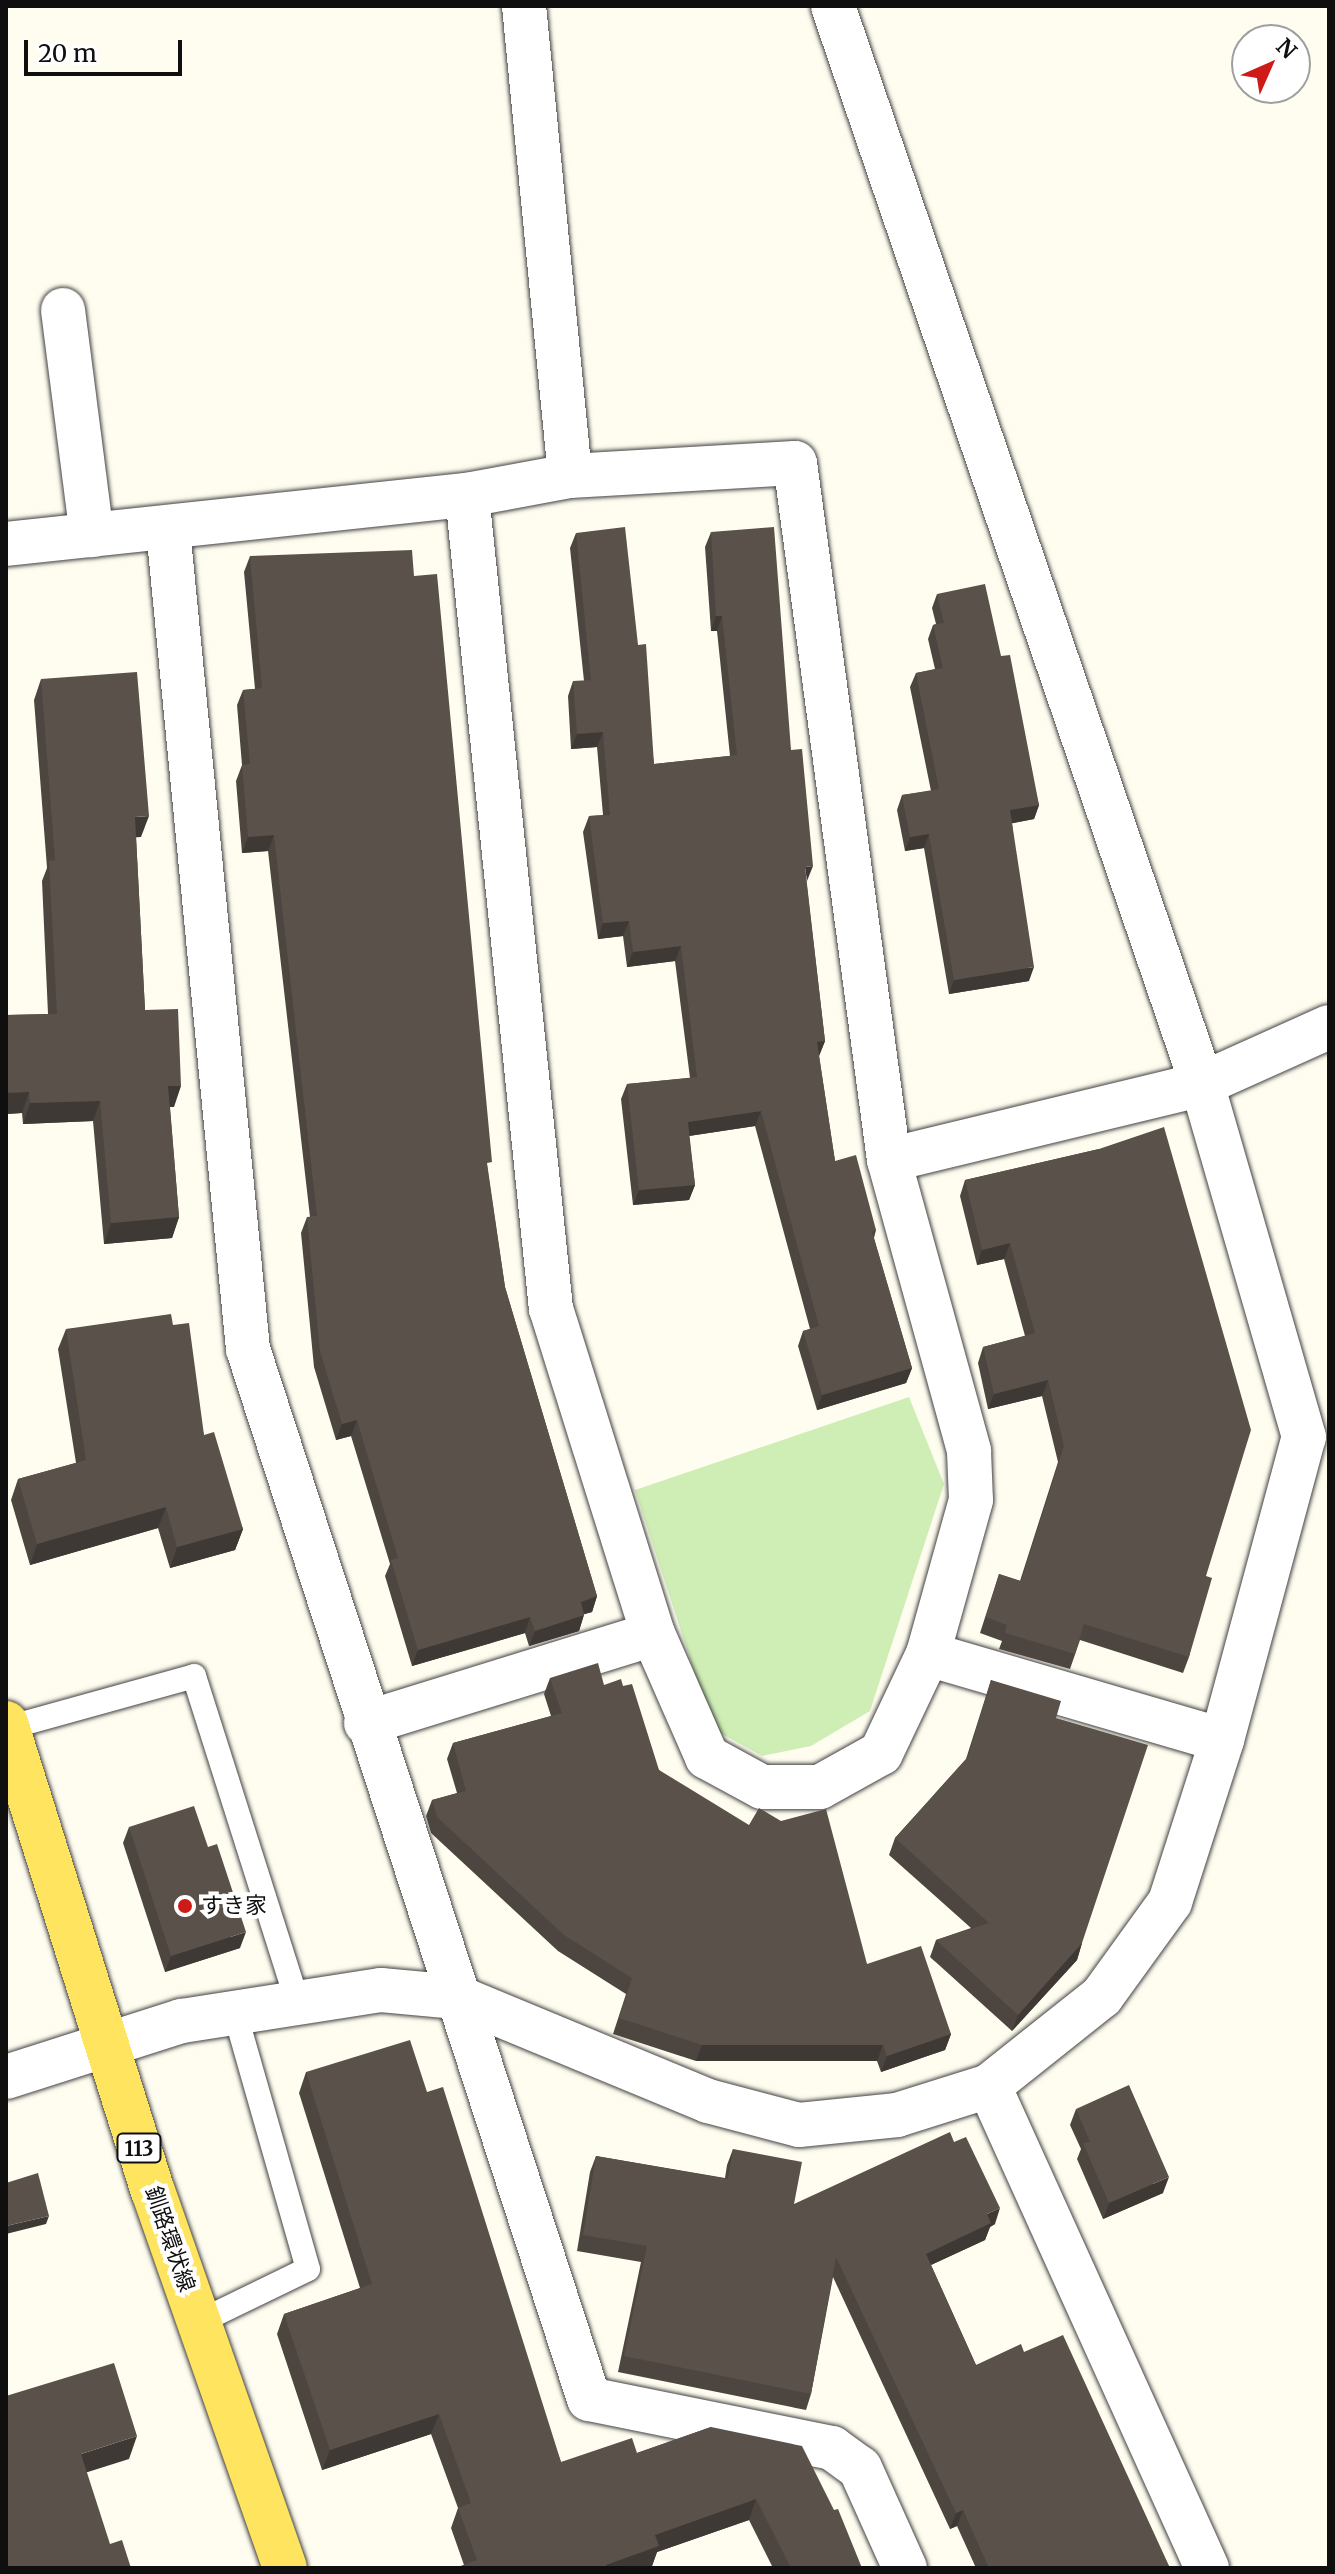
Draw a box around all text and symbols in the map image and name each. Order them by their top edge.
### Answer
scale bar [28,24,186,74]
north arrow [1231,24,1311,104]
text: N [1271,32,1303,64]
text: 20 m [38,38,97,69]
place label: すき家 [201,1893,267,1919]
marker: すき家 [176,1897,194,1915]
road number: 113 [115,2132,163,2164]
street label: 釧路環状線 [140,2183,200,2295]

